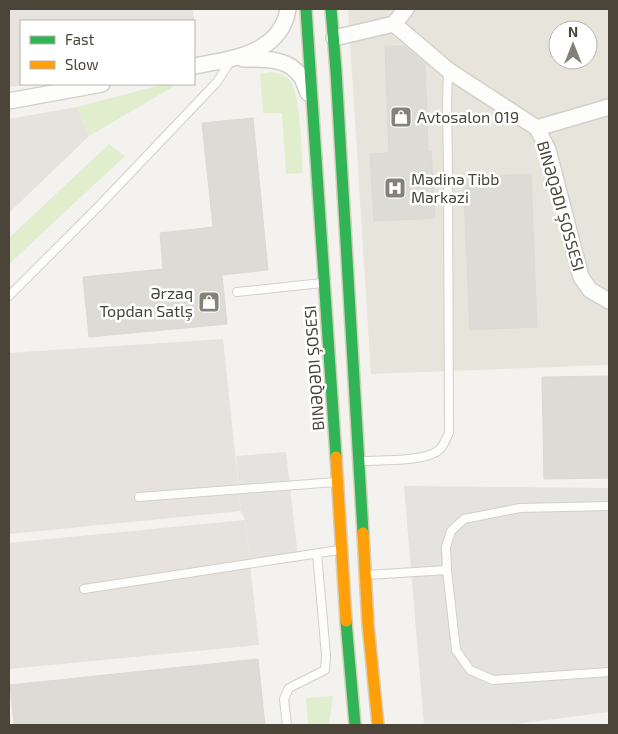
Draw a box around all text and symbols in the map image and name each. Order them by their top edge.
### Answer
legend [20,20,195,85]
north arrow [548,20,598,70]
text: N [568,23,578,40]
text: Fast [65,30,95,48]
text: Slow [65,55,99,73]
shop icon: Avtosalon 019 [389,105,413,129]
place label: Avtosalon 019 [417,107,519,126]
street label: BINƏQƏDI ŞOSSESI [533,139,589,273]
place label: Mədinə Tibb Mərkəzi [411,169,499,206]
hospital icon: Mədinə Tibb Mərkəzi [383,176,407,200]
place label: Ərzaq Topdan Satlş [100,283,193,321]
shop icon: Ərzaq Topdan Satlş [197,290,221,314]
street label: BINƏQƏDI ŞOSESI [300,305,328,431]

